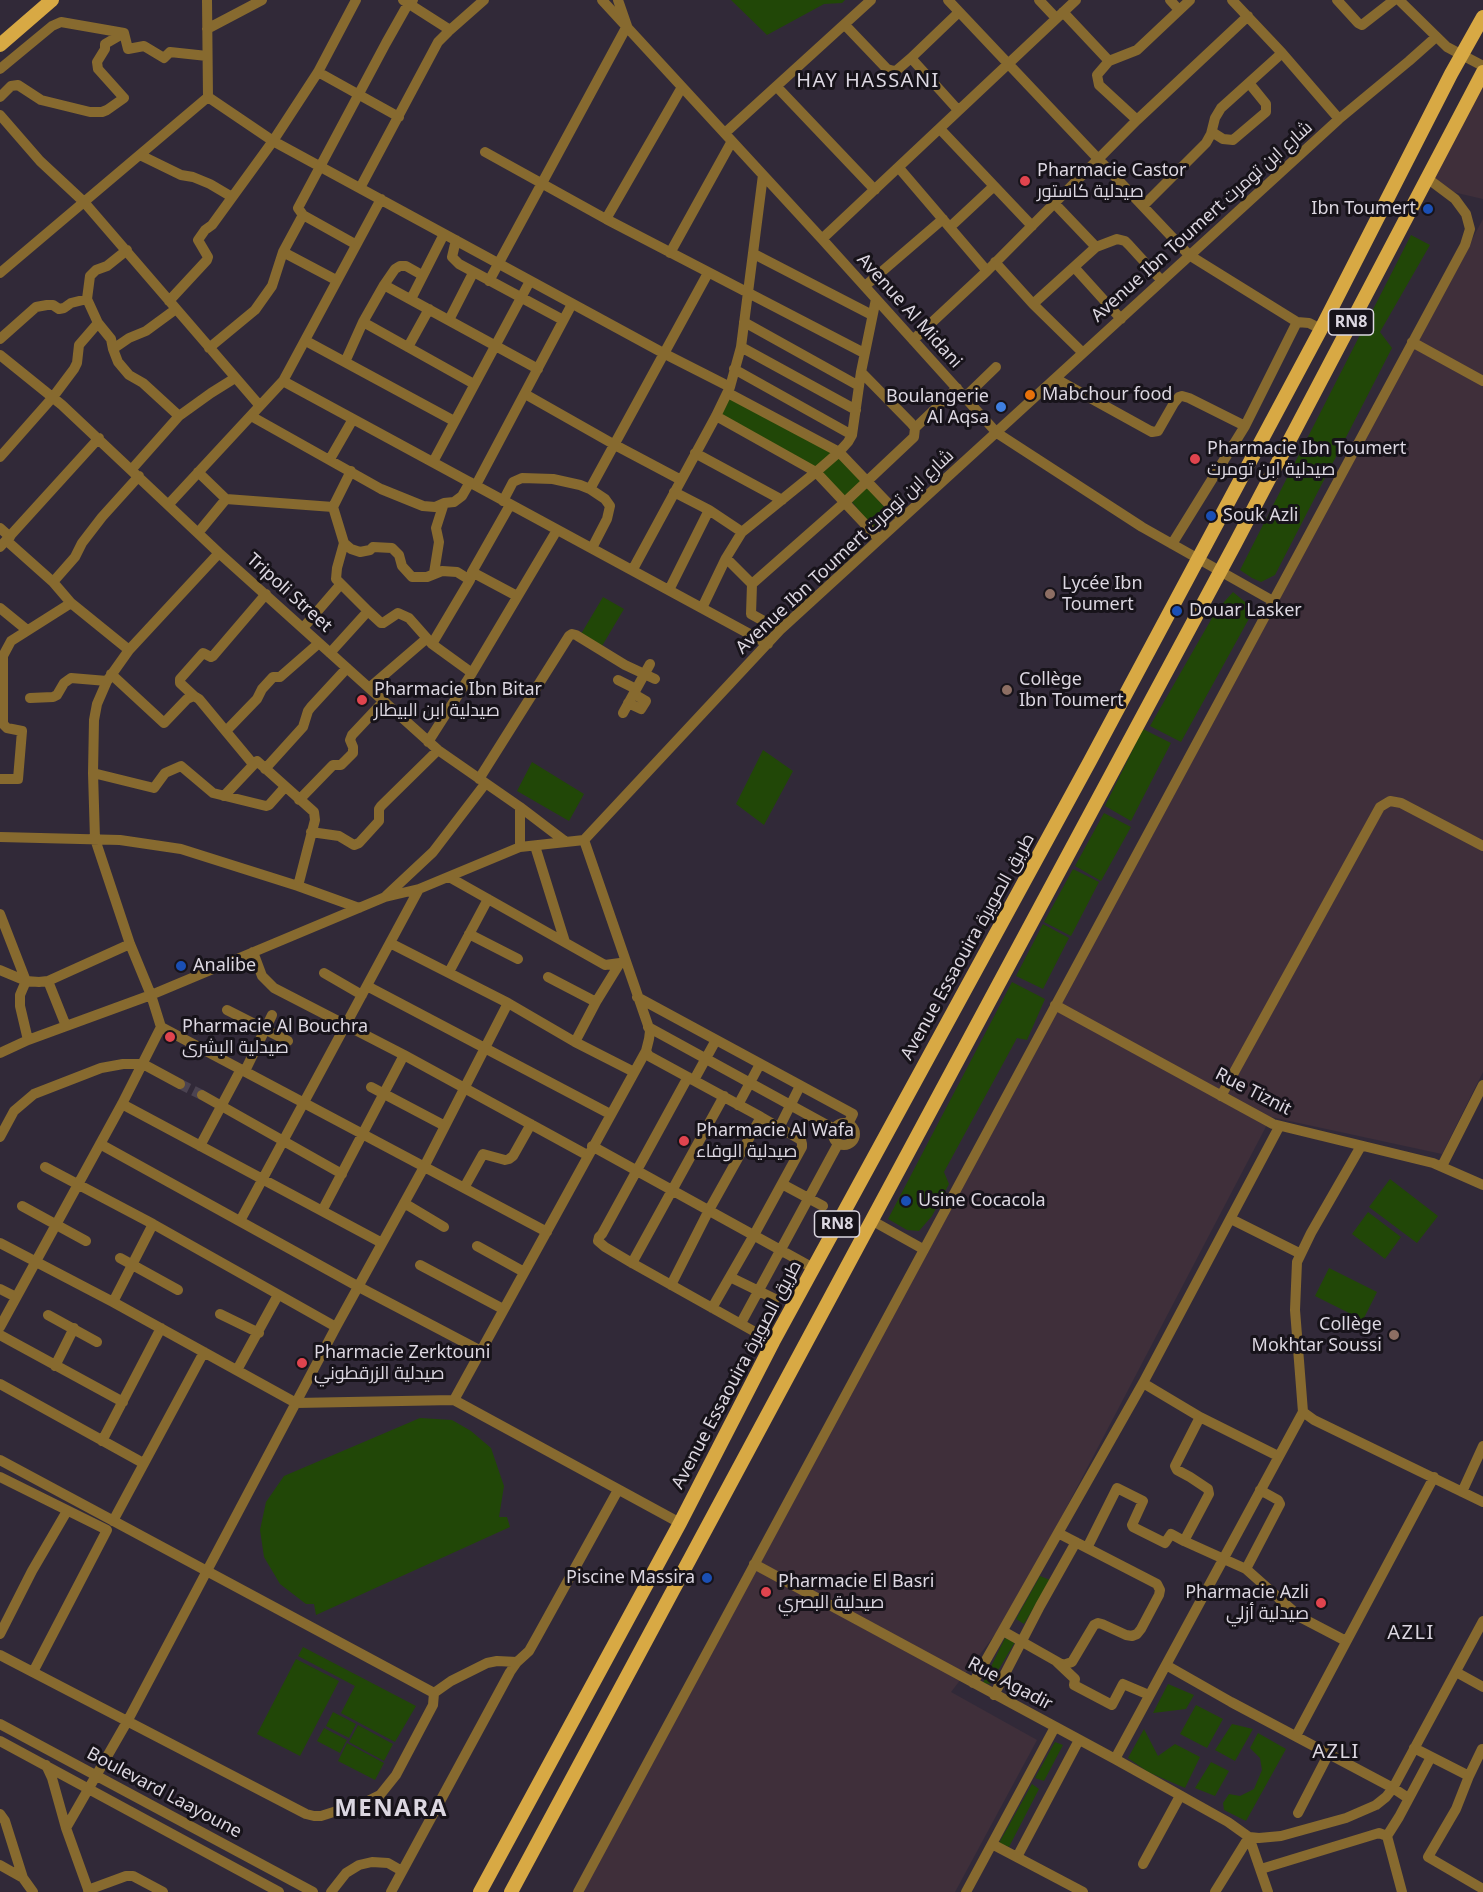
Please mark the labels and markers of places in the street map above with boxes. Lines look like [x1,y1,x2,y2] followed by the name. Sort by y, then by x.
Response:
[1037,160,1187,202] place label: Pharmacie Castor صيدلية كاستور
[1018,174,1032,188] marker: Pharmacie Castor صيدلية كاستور
[1311,198,1416,220] place label: Ibn Toumert
[1421,202,1435,216] marker: Ibn Toumert
[1042,384,1172,406] place label: Mabchour food
[886,386,989,428] place label: Boulangerie Al Aqsa
[1023,388,1037,402] marker: Mabchour food
[994,400,1008,414] marker: Boulangerie Al Aqsa
[1207,438,1406,480] place label: Pharmacie Ibn Toumert صيدلية ابن تومرت
[1188,452,1202,466] marker: Pharmacie Ibn Toumert صيدلية ابن تومرت
[1223,505,1298,527] place label: Souk Azli
[1204,509,1218,523] marker: Souk Azli
[1062,573,1143,616] place label: Lycée Ibn Toumert
[1043,587,1057,601] marker: Lycée Ibn Toumert
[1189,600,1302,622] place label: Douar Lasker
[1170,604,1184,618] marker: Douar Lasker
[1019,669,1124,712] place label: Collège Ibn Toumert
[374,679,542,722] place label: Pharmacie Ibn Bitar صيدلية ابن البيطار
[1000,683,1014,697] marker: Collège Ibn Toumert
[355,693,369,707] marker: Pharmacie Ibn Bitar صيدلية ابن البيطار
[193,955,256,977] place label: Analibe
[174,959,188,973] marker: Analibe
[182,1016,368,1058] place label: Pharmacie Al Bouchra صيدلية البشرى
[163,1030,177,1044] marker: Pharmacie Al Bouchra صيدلية البشرى
[696,1120,854,1162] place label: Pharmacie Al Wafa صيدلية الوفاء
[677,1134,691,1148] marker: Pharmacie Al Wafa صيدلية الوفاء
[918,1190,1046,1212] place label: Usine Cocacola
[899,1194,913,1208] marker: Usine Cocacola
[1252,1314,1382,1356] place label: Collège Mokhtar Soussi
[1387,1328,1401,1342] marker: Collège Mokhtar Soussi
[314,1342,490,1384] place label: Pharmacie Zerktouni صيدلية الزرقطوني
[295,1356,309,1370] marker: Pharmacie Zerktouni صيدلية الزرقطوني
[566,1567,695,1589] place label: Piscine Massira
[700,1571,714,1585] marker: Piscine Massira
[778,1571,934,1614] place label: Pharmacie El Basri صيدلية البصري
[1185,1582,1309,1624] place label: Pharmacie Azli صيدلية أزلي
[759,1585,773,1599] marker: Pharmacie El Basri صيدلية البصري
[1314,1596,1328,1610] marker: Pharmacie Azli صيدلية أزلي

